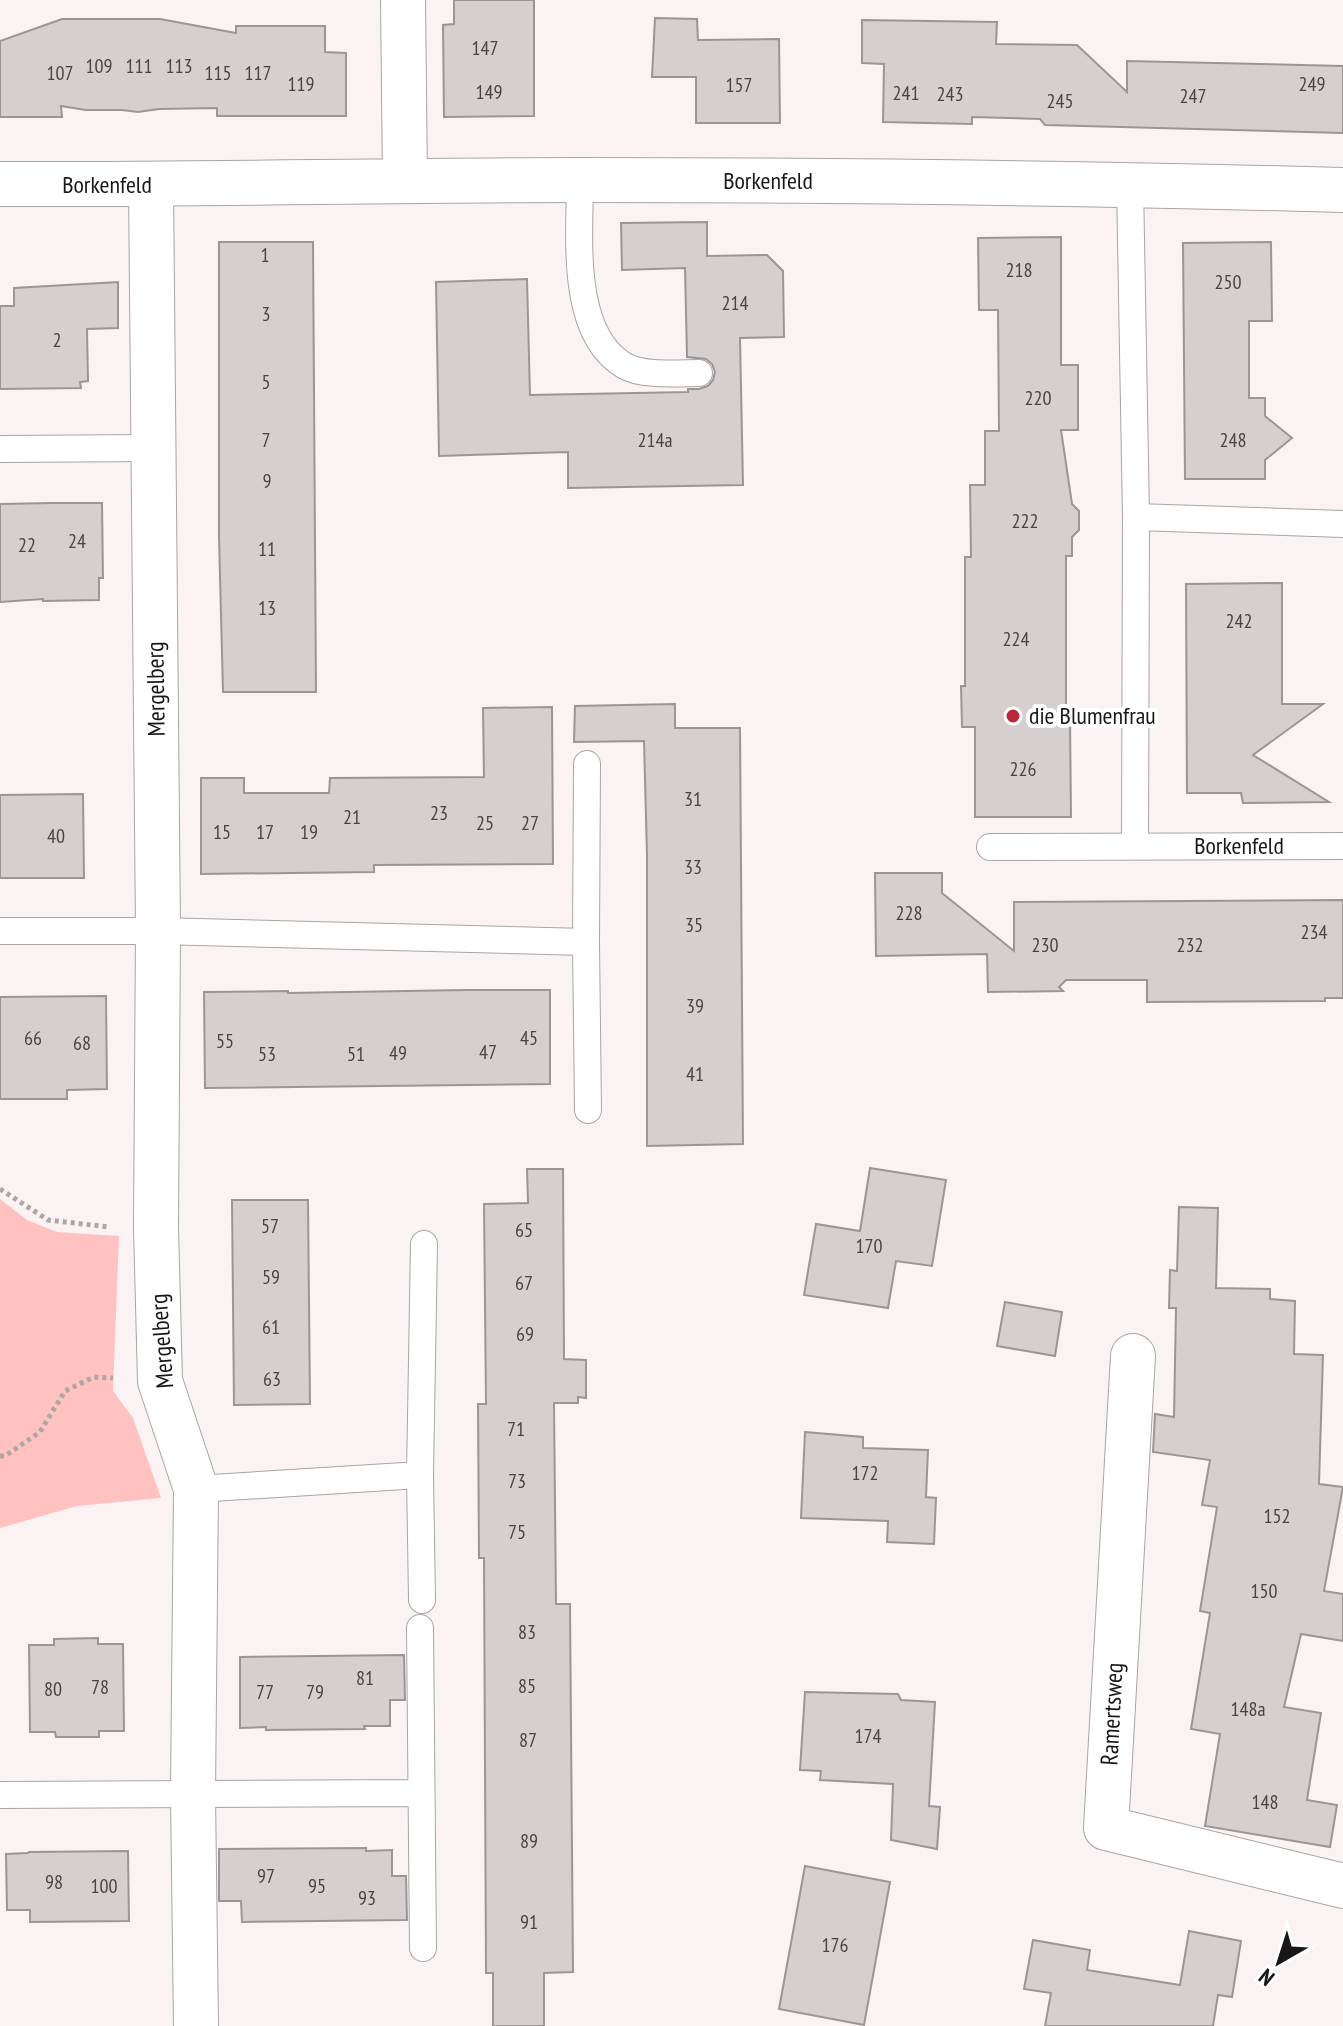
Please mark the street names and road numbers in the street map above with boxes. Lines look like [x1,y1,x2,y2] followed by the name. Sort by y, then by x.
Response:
[723,165,813,196] street label: Borkenfeld
[62,169,152,200] street label: Borkenfeld
[139,641,172,737] street label: Mergelberg
[1194,830,1284,861] street label: Borkenfeld
[143,1293,180,1389] street label: Mergelberg
[1093,1662,1130,1766] street label: Ramertsweg

